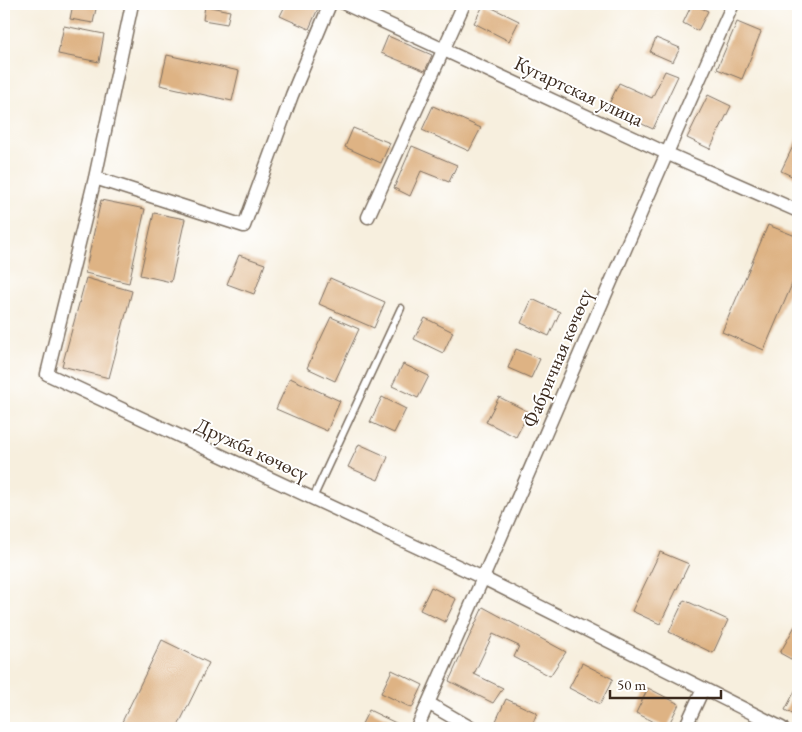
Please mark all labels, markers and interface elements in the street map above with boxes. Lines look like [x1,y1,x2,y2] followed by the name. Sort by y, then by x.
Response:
[510,50,648,132] street label: Кугартская улица
[516,284,598,431] street label: Фабричная көчөсү
[191,411,314,487] street label: Дружба көчөсү
[610,667,721,699] scale bar
[617,675,646,694] text: 50 m

